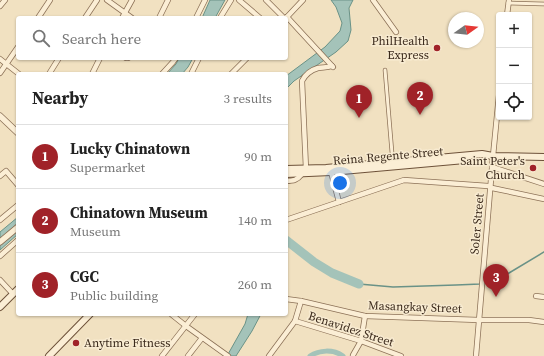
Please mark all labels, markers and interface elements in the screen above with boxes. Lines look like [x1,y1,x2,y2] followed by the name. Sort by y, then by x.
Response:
[448,12,484,48] north arrow
[496,12,532,120] map controls
[496,12,532,48] button: +
[16,16,288,60] search box
[30,27,52,49] icon: search
[62,28,141,49] text: Search here
[372,33,429,63] place label: PhilHealth Express
[432,43,442,53] marker: PhilHealth Express
[496,48,532,84] button: −
[407,82,433,115] pin: 2
[496,84,532,120] button: locate
[346,85,372,118] pin: 1
[32,86,88,110] text: Nearby
[224,90,272,107] text: 3 results
[70,138,190,159] text: Lucky Chinatown
[332,143,444,169] street label: Reina Regente Street
[41,148,49,165] text: 1
[244,148,272,165] text: 90 m
[460,153,525,183] place label: Saint Peter's Church
[70,159,145,176] text: Supermarket
[528,163,538,173] marker: Saint Peter's Church
[330,173,350,193] your location
[466,193,488,255] street label: Soler Street
[70,202,208,223] text: Chinatown Museum
[41,212,49,229] text: 2
[238,212,272,229] text: 140 m
[70,223,121,240] text: Museum
[483,264,509,297] pin: 3
[70,266,99,287] text: CGC
[41,276,49,293] text: 3
[238,276,272,293] text: 260 m
[70,287,158,304] text: Public building
[368,297,462,317] street label: Masangkay Street
[306,308,396,350] street label: Benavidez Street
[84,335,170,351] place label: Anytime Fitness
[71,338,81,348] marker: Anytime Fitness

